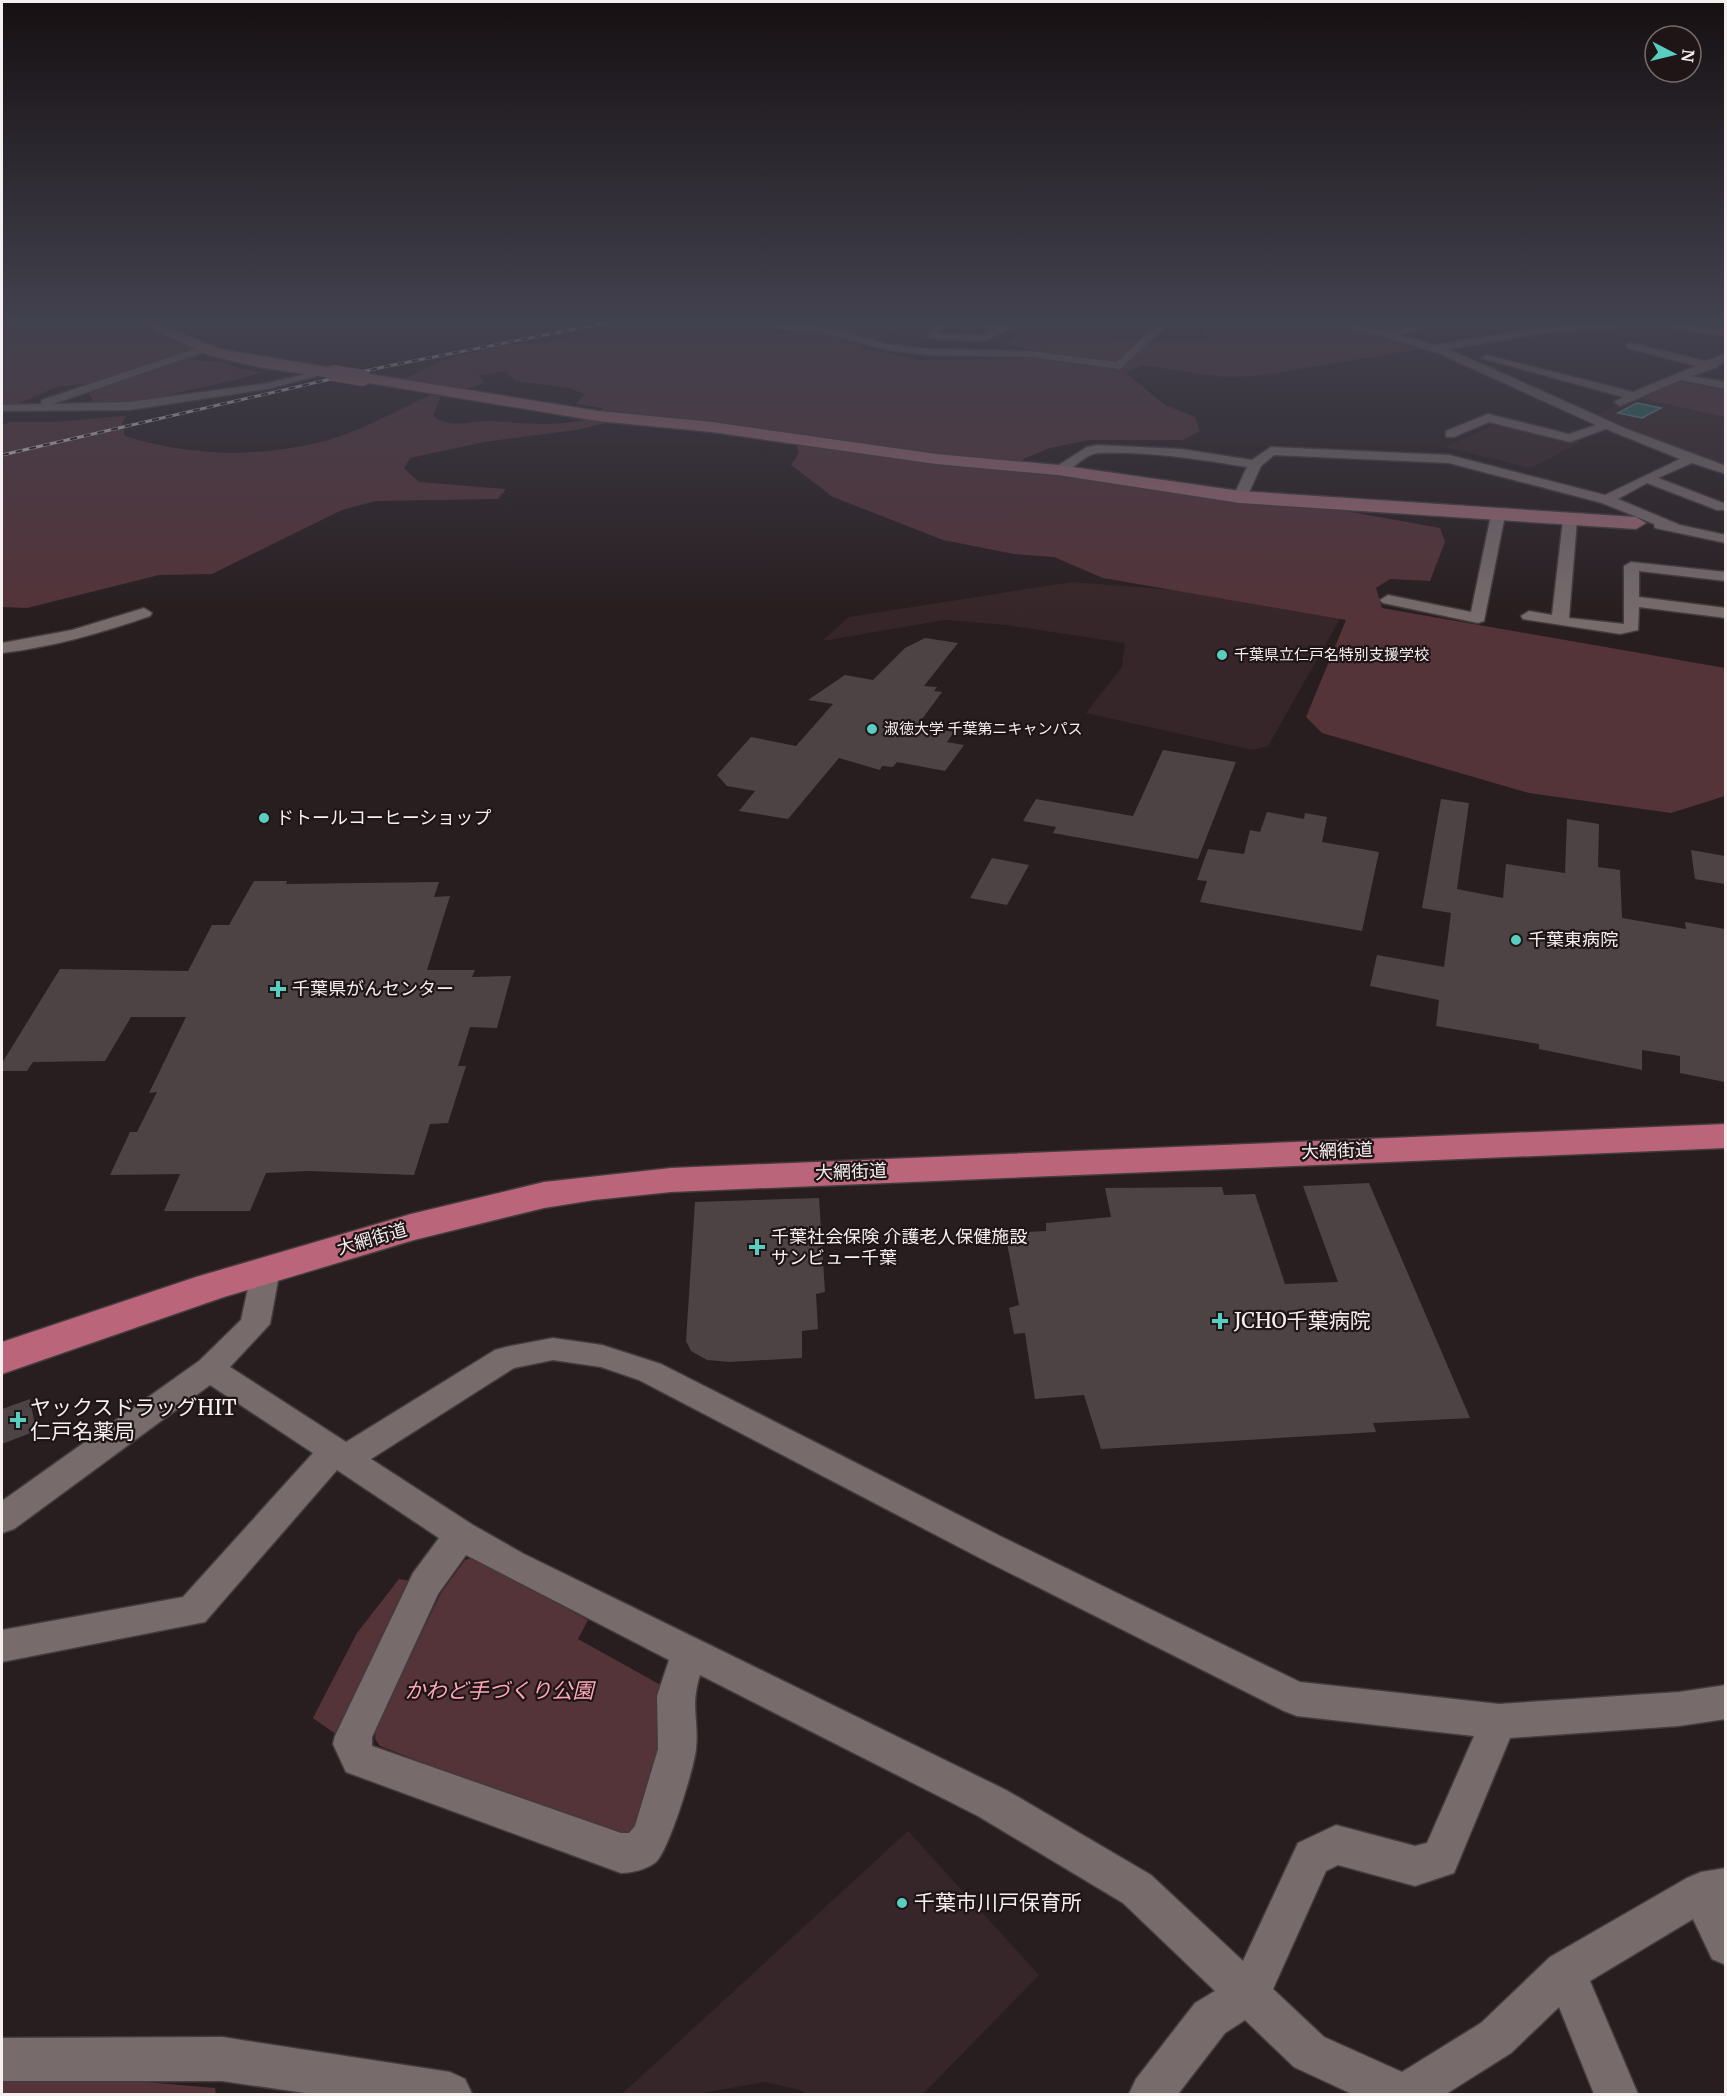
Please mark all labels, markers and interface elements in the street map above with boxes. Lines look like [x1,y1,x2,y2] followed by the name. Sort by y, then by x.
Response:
[1643,24,1703,84] north arrow
[1677,48,1699,64] text: N
[1234,645,1429,664] place label: 千葉県立仁戸名特別支援学校
[1215,648,1229,662] marker: 千葉県立仁戸名特別支援学校
[884,719,1083,738] place label: 淑徳大学 千葉第ニキャンパス
[865,722,879,736] marker: 淑徳大学 千葉第ニキャンパス
[276,806,491,829] place label: ドトールコーヒーショップ
[257,811,271,825] marker: ドトールコーヒーショップ
[1528,928,1618,951] place label: 千葉東病院
[1509,933,1523,947] marker: 千葉東病院
[292,977,454,1000] place label: 千葉県がんセンター
[269,980,287,998] marker: 千葉県がんセンター
[1301,1138,1373,1163] street label: 大網街道
[815,1159,887,1184] street label: 大網街道
[334,1218,410,1259] street label: 大網街道
[771,1225,1027,1269] place label: 千葉社会保険 介護老人保健施設 サンビュー千葉
[748,1238,766,1256] marker: 千葉社会保険 介護老人保健施設 サンビュー千葉
[1233,1307,1371,1334] place label: JCHO千葉病院
[1211,1312,1229,1330] marker: JCHO千葉病院
[30,1394,237,1445] place label: ヤックスドラッグHIT 仁戸名薬局
[11,1413,25,1427] marker: ヤックスドラッグHIT 仁戸名薬局
[405,1677,596,1704] park label: かわど手づくり公園
[914,1889,1082,1916] place label: 千葉市川戸保育所
[895,1896,909,1910] marker: 千葉市川戸保育所

